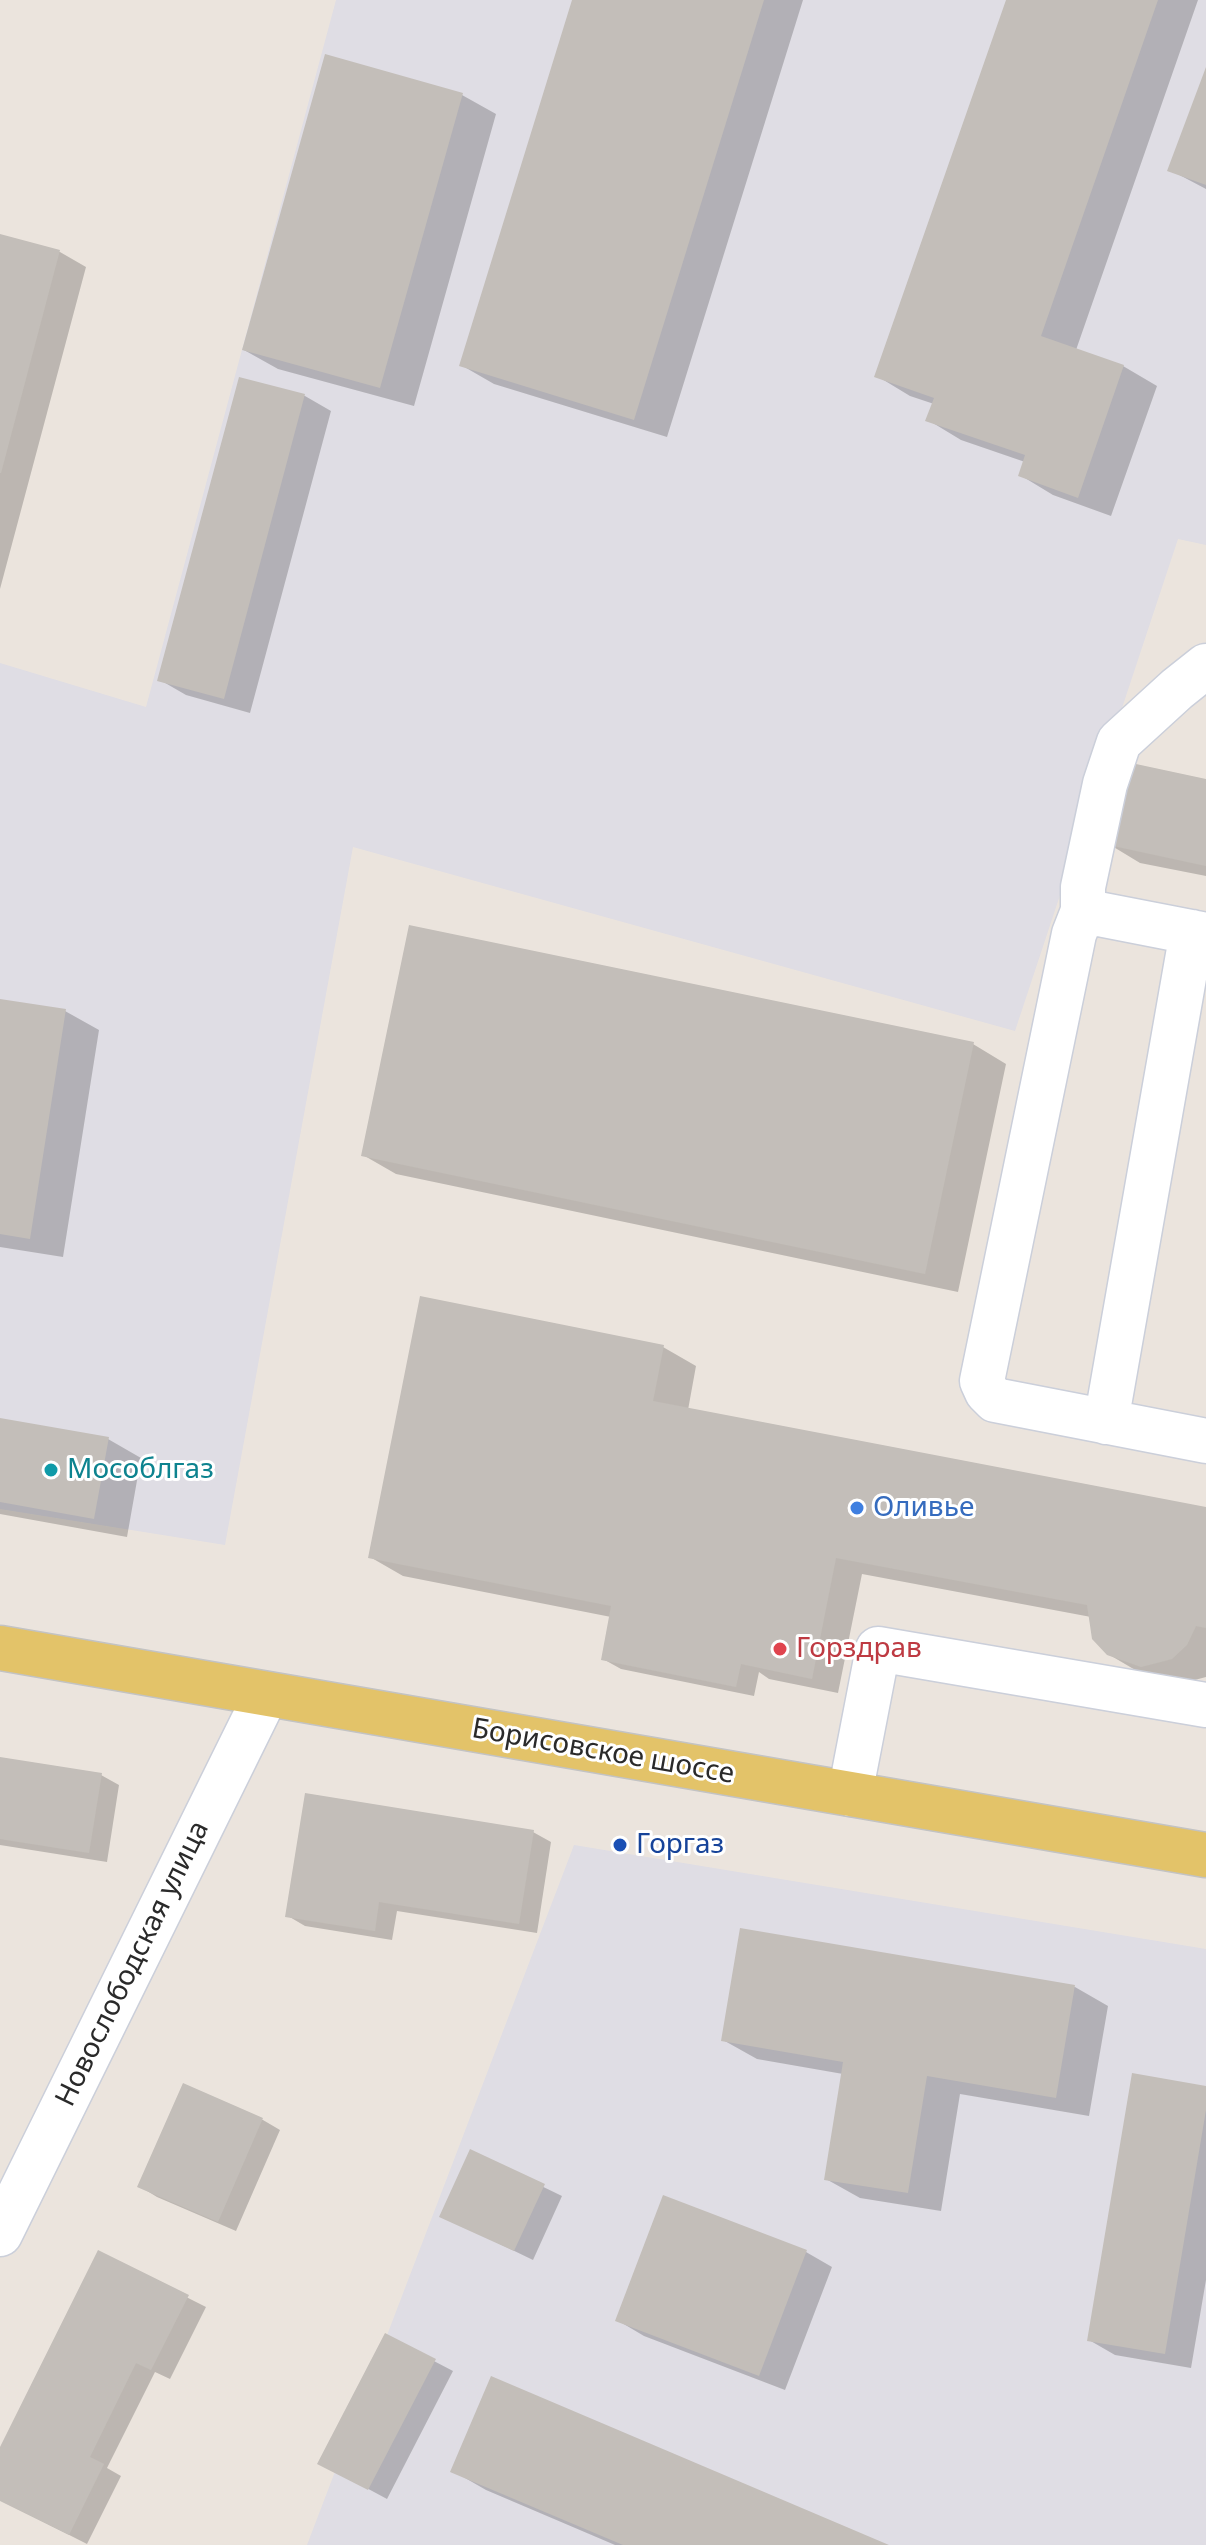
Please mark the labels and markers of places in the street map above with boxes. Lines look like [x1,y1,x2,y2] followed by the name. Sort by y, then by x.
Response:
[67,1453,214,1487] place label: Мособлгаз
[42,1461,60,1479] marker: Мособлгаз
[873,1491,974,1525] place label: Оливье
[848,1499,866,1517] marker: Оливье
[796,1632,922,1666] place label: Горздрав
[771,1640,789,1658] marker: Горздрав
[636,1828,724,1862] place label: Горгаз
[611,1836,629,1854] marker: Горгаз

